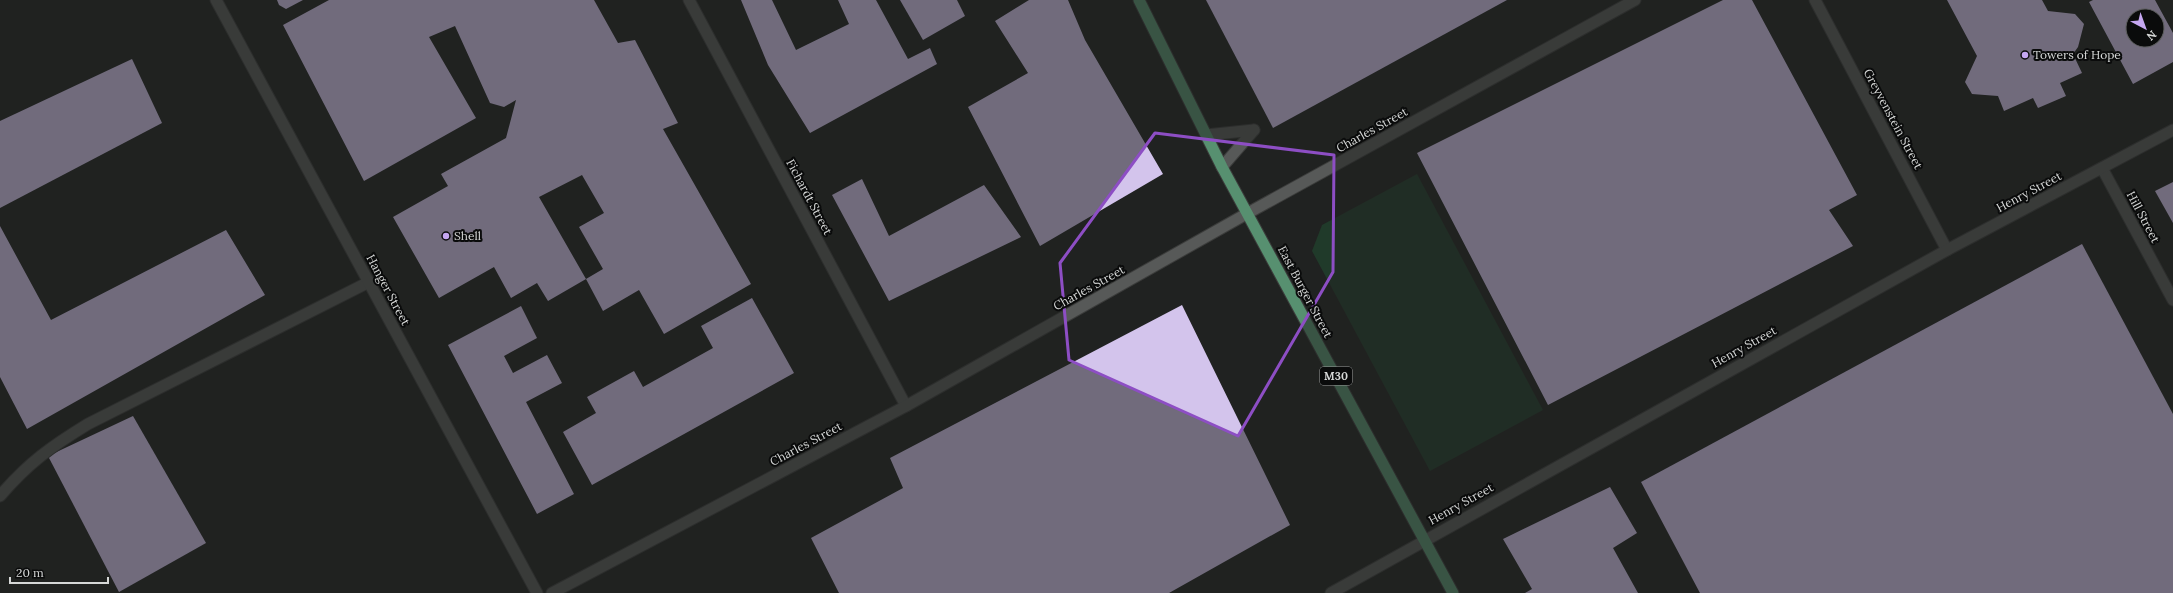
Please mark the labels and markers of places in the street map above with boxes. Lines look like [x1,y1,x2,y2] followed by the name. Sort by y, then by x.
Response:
[2033,47,2121,62] place label: Towers of Hope
[2020,50,2030,60] marker: Towers of Hope
[454,228,481,243] place label: Shell
[441,231,451,241] marker: Shell

